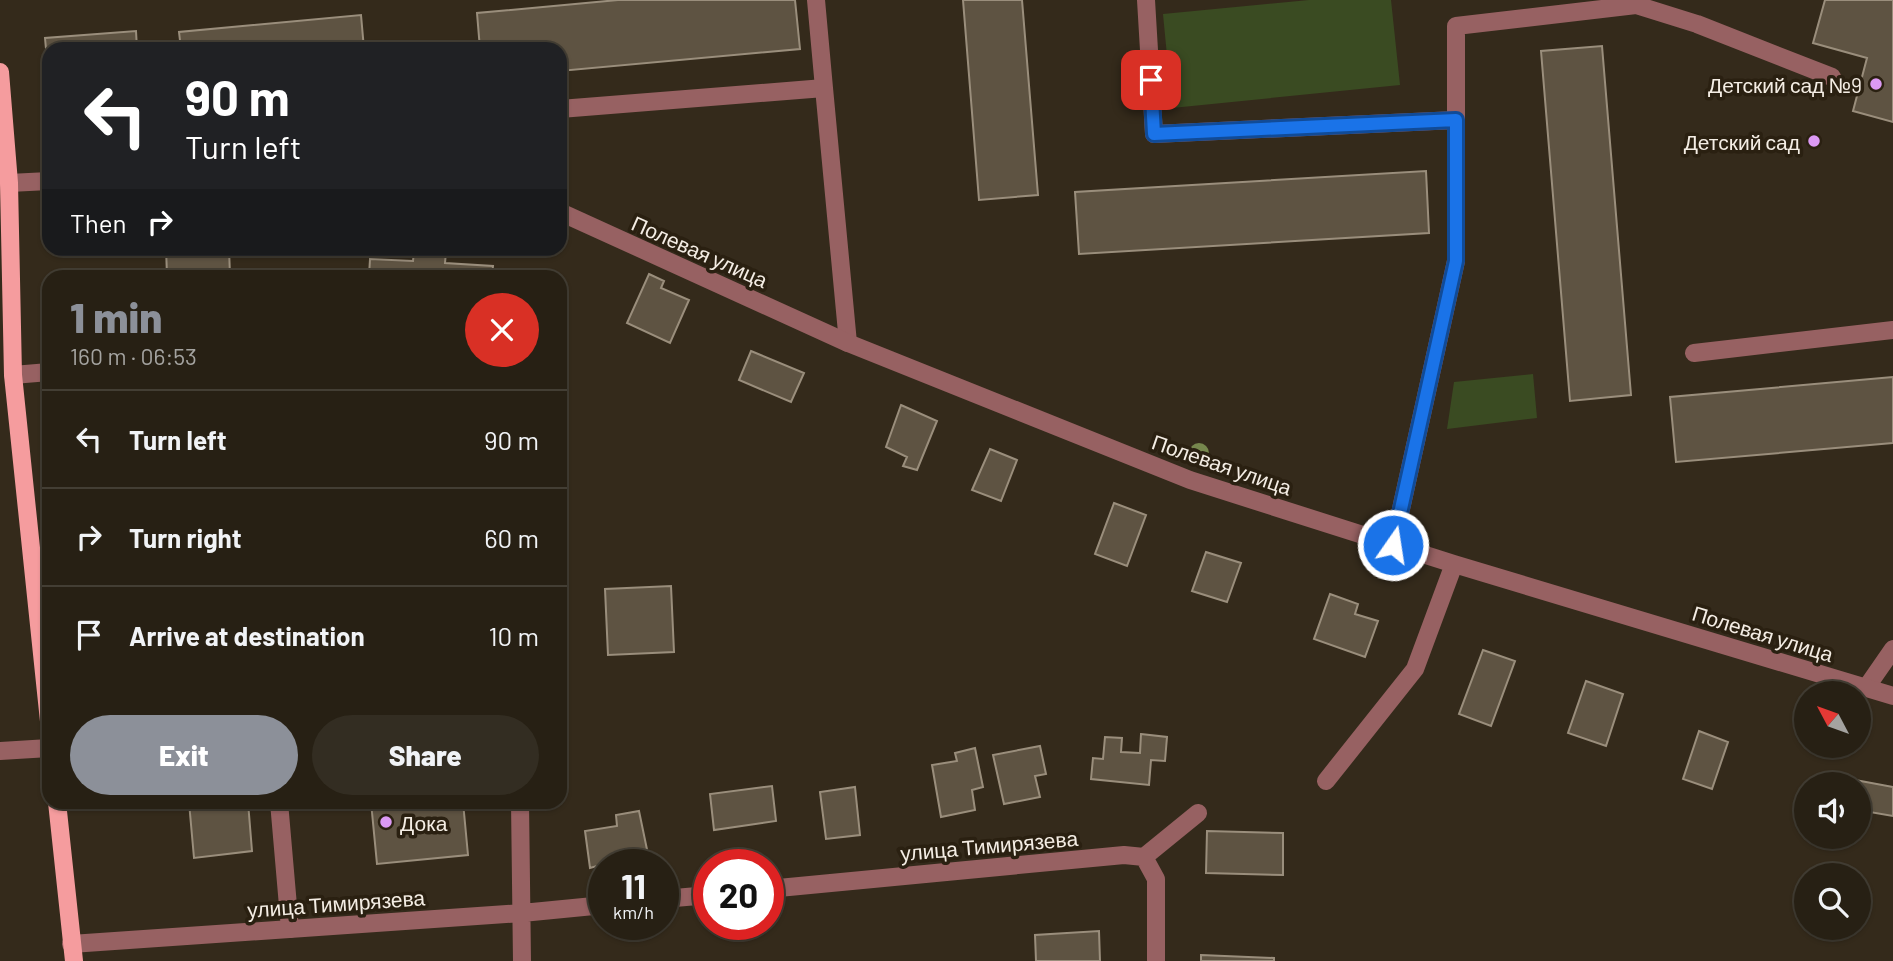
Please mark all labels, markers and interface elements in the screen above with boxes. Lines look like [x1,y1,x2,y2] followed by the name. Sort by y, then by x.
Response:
[1121,50,1181,110] pin
[1132,61,1170,99] icon: arrive
[185,67,290,126] text: 90 m
[70,70,161,161] icon: left
[1708,72,1862,97] place label: Детский сад №9
[1868,76,1884,92] marker: Детский сад №9
[185,127,302,165] text: Turn left
[1684,129,1800,154] place label: Детский сад
[1806,133,1822,149] marker: Детский сад
[141,203,179,241] icon: right
[70,207,127,238] text: Then
[628,210,772,292] street label: Полевая улица
[70,291,162,341] text: 1 min
[465,293,539,367] button: close
[70,342,197,370] text: 160 m · 06:53
[70,420,108,458] icon: left
[129,424,227,455] text: Turn left
[484,424,539,455] text: 90 m
[1149,428,1295,500] street label: Полевая улица
[1356,508,1430,582] position arrow
[70,518,108,556] icon: right
[129,522,242,553] text: Turn right
[484,522,539,553] text: 60 m
[1689,600,1837,666] street label: Полевая улица
[70,616,108,654] icon: arrive
[129,620,365,651] text: Arrive at destination
[489,620,539,651] text: 10 m
[1794,681,1871,758] north arrow
[1794,681,1871,940] map controls
[70,715,298,795] button: Exit
[312,715,539,795] button: Share
[1794,772,1871,849] button: sound
[400,810,448,835] place label: Дока
[378,814,394,830] marker: Дока
[899,825,1079,865] street label: улица Тимирязева
[693,849,784,940] speed limit sign: 20
[1794,863,1871,940] button: search
[621,864,646,906] text: 11
[246,884,426,922] street label: улица Тимирязева
[613,901,654,923] text: km/h

